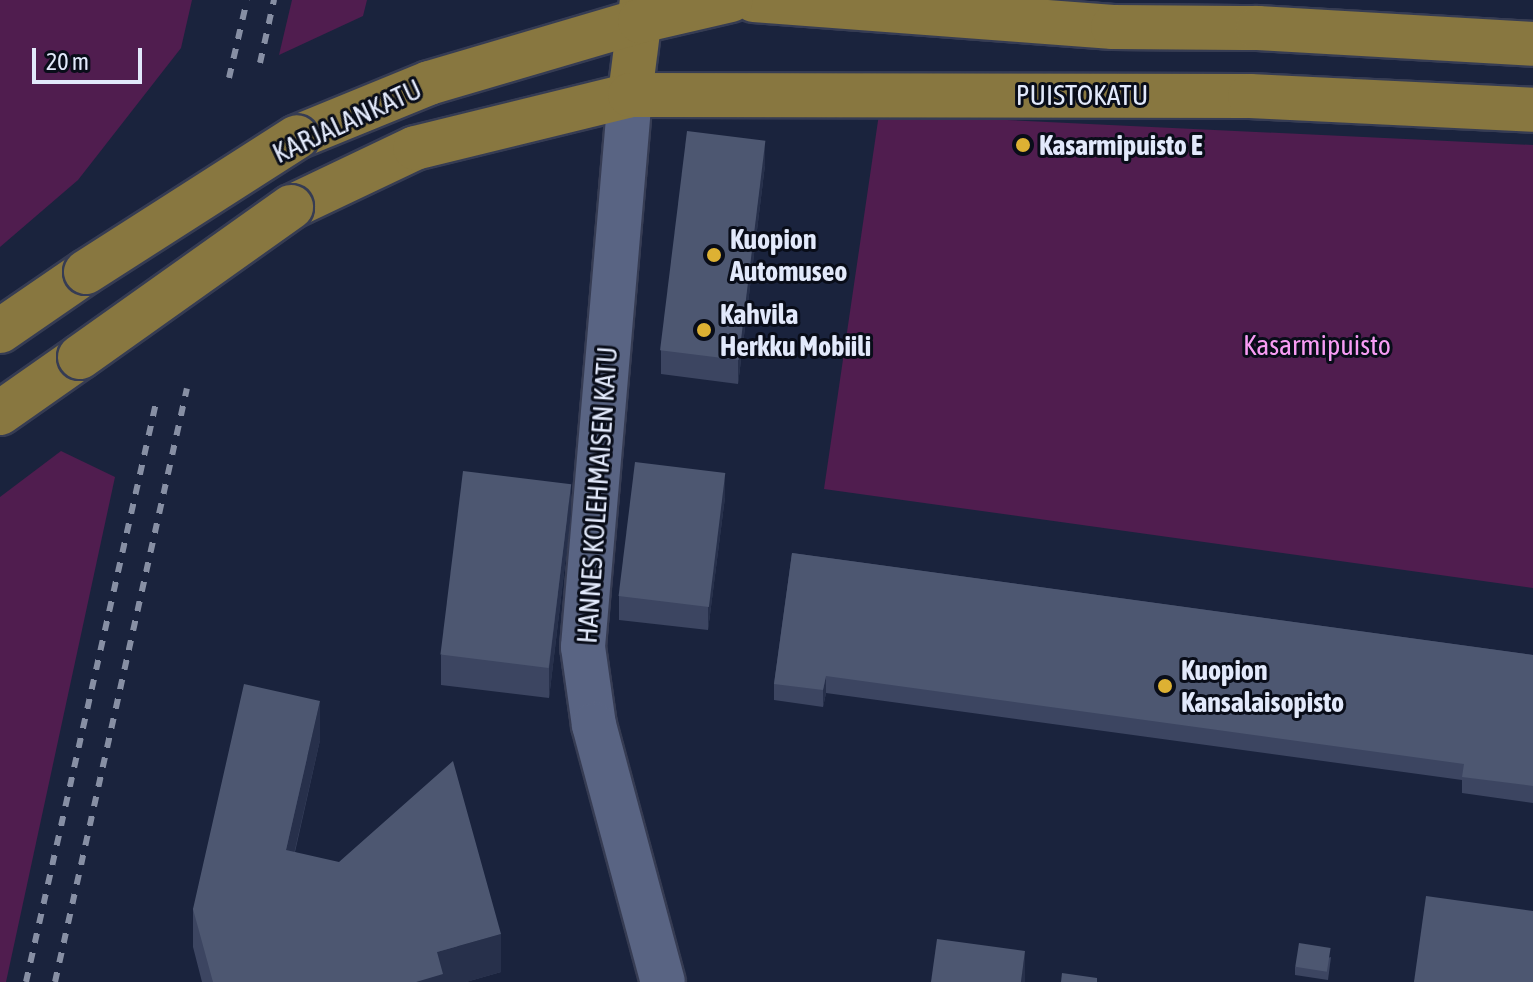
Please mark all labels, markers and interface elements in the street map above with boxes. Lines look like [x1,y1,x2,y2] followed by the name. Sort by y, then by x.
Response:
[36,32,146,82] scale bar
[46,48,89,75] text: 20 m
[267,72,427,170] street label: KARJALANKATU
[1016,78,1148,112] street label: PUISTOKATU
[1039,128,1203,162] place label: Kasarmipuisto E
[1014,136,1032,154] marker: Kasarmipuisto E
[730,222,847,288] place label: Kuopion Automuseo
[705,246,723,264] marker: Kuopion Automuseo
[720,297,871,363] place label: Kahvila Herkku Mobiili
[695,321,713,339] marker: Kahvila Herkku Mobiili
[1243,328,1391,362] park label: Kasarmipuisto
[570,345,624,645] street label: HANNES KOLEHMAISEN KATU
[1181,653,1344,719] place label: Kuopion Kansalaisopisto
[1156,677,1174,695] marker: Kuopion Kansalaisopisto

